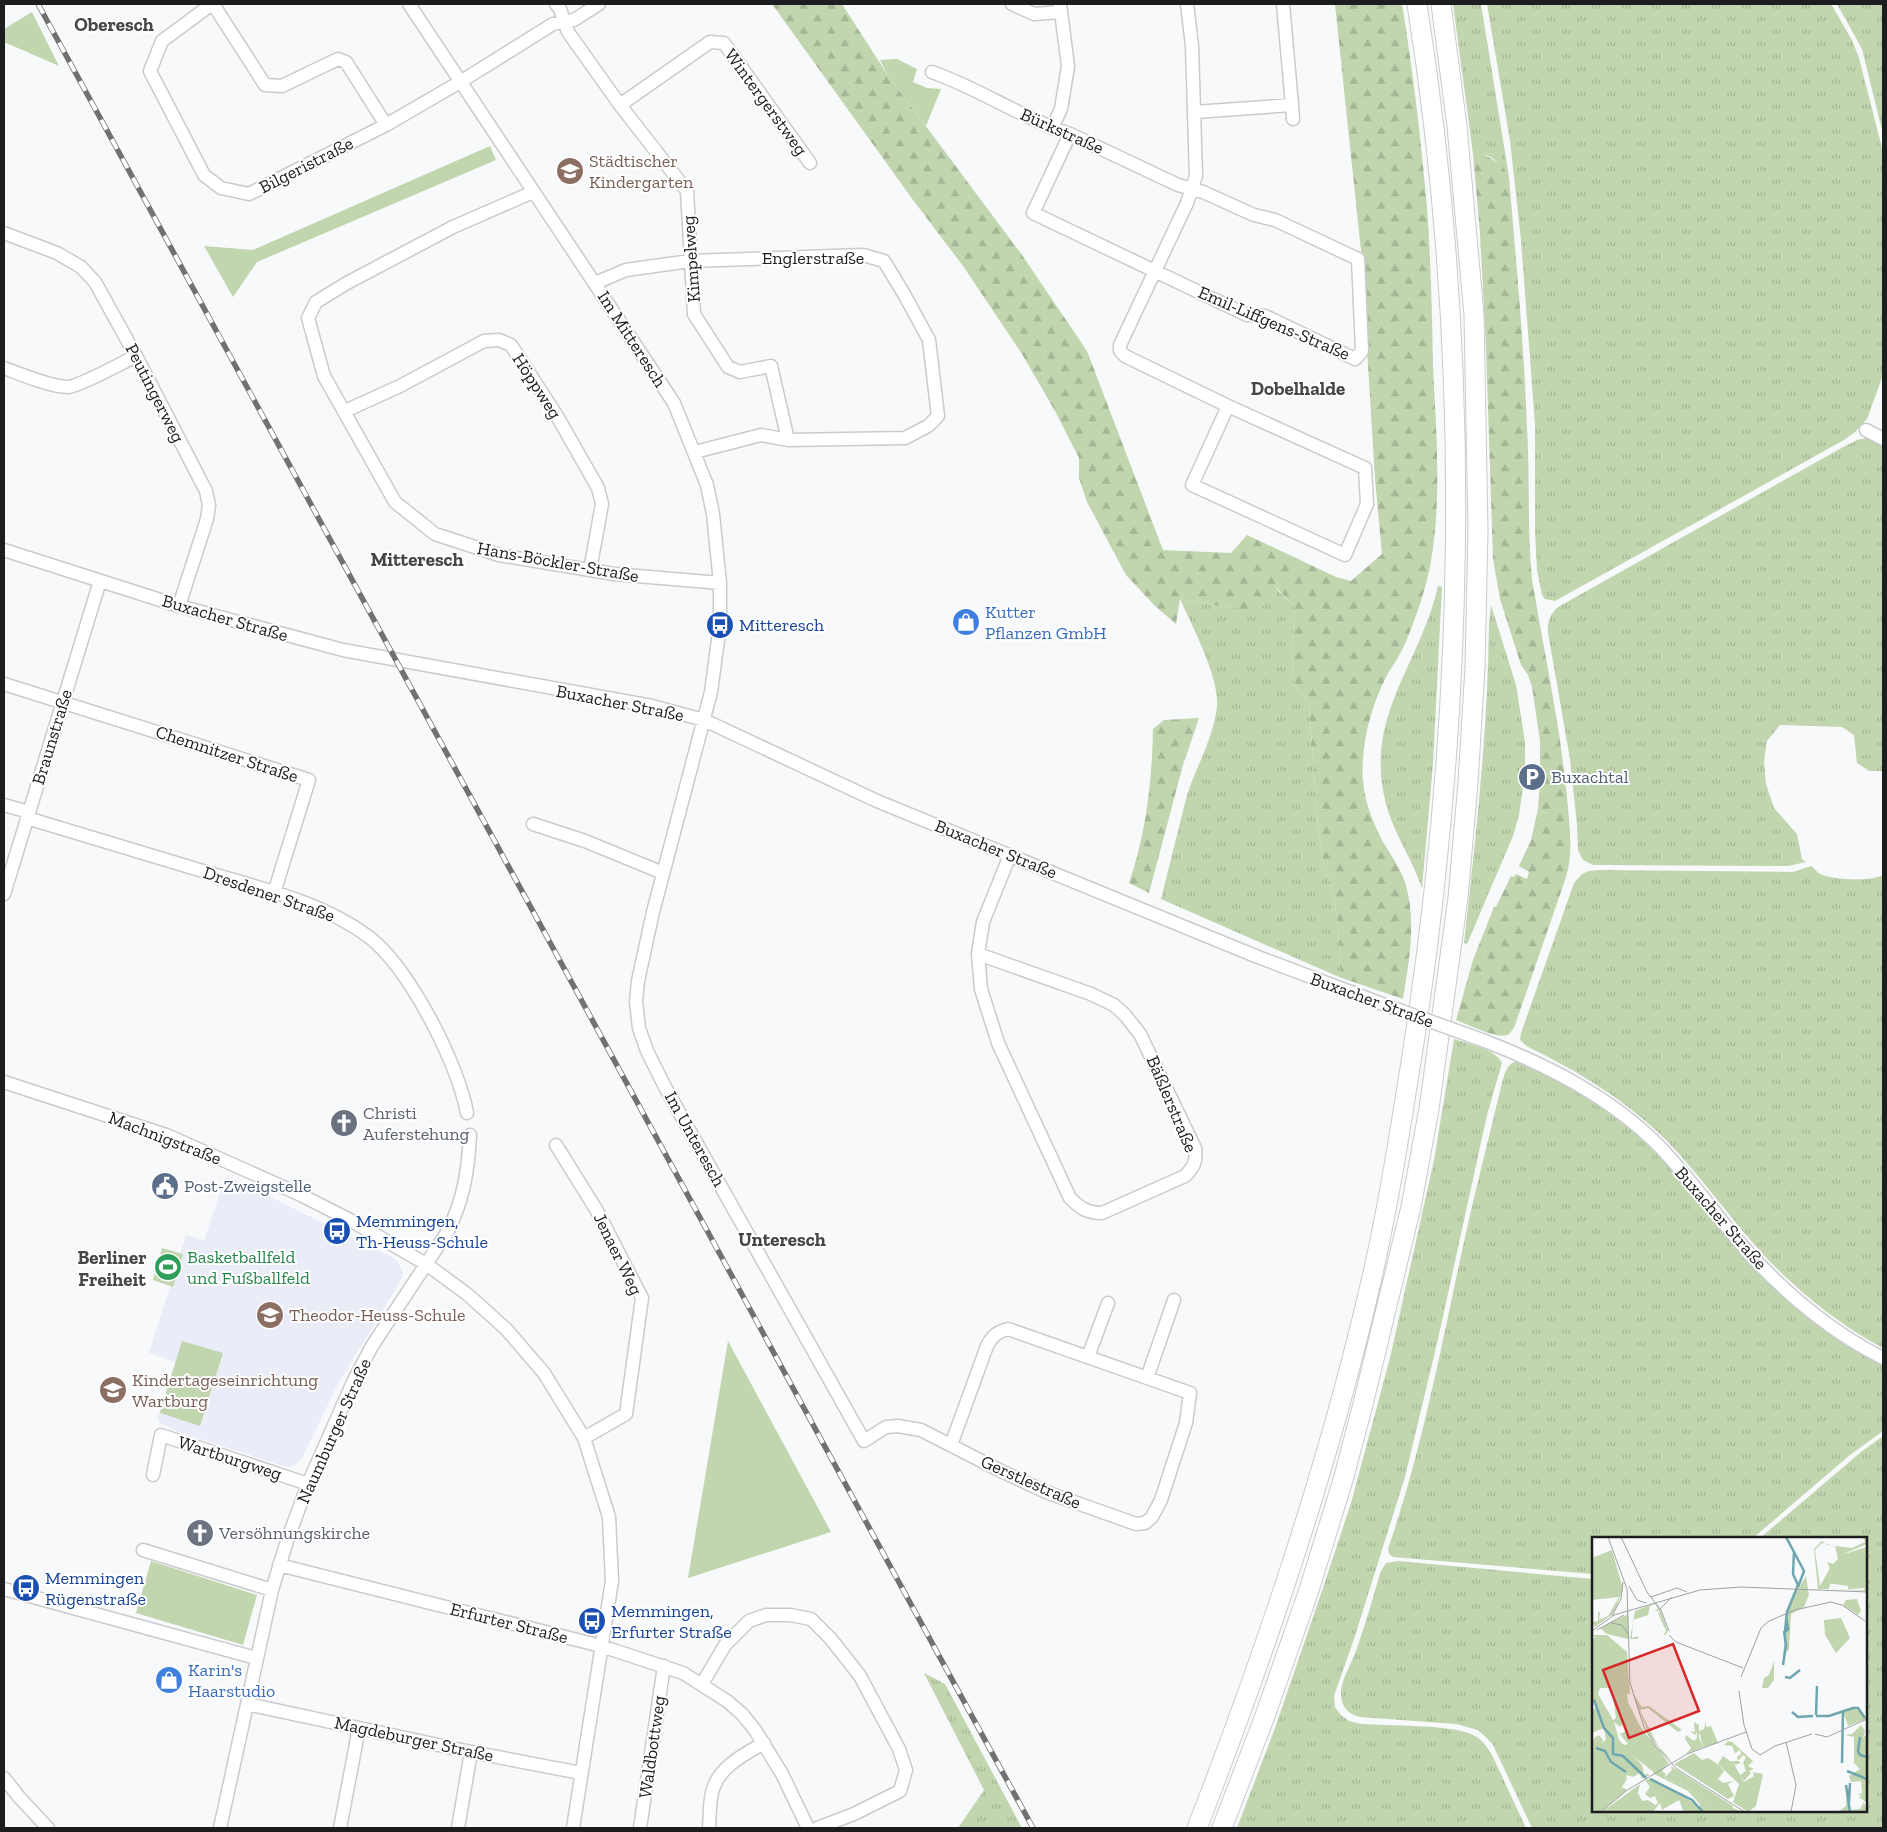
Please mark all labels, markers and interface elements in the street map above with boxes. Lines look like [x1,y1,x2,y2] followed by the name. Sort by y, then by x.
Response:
[74,13,154,36] district label: Oberesch
[720,44,812,160] street label: Wintergerstweg
[1017,103,1107,159] street label: Bürkstraße
[255,132,357,198] street label: Bilgeristraße
[589,150,694,193] place label: Städtischer Kindergarten
[555,156,585,186] school or university icon: Städtischer Kindergarten
[677,215,705,303] street label: Kimpelweg
[762,247,864,269] street label: Englerstraße
[1195,281,1353,365] street label: Emil-Liffgens-Straße
[593,287,671,391] street label: Im Mitteresch
[121,340,189,446] street label: Peutingerweg
[508,349,566,423] street label: Höppweg
[1251,377,1345,400] district label: Dobelhalde
[475,537,641,587] street label: Hans-Böckler-Straße
[370,548,464,571] district label: Mitteresch
[160,590,290,646] street label: Buxacher Straße
[985,601,1107,644] place label: Kutter Pflanzen GmbH
[951,607,981,637] shop icon: Kutter Pflanzen GmbH
[705,610,735,640] bus stop icon: Mitteresch
[739,614,824,636] place label: Mitteresch
[554,680,686,726] street label: Buxacher Straße
[27,687,77,787] street label: Braunstraße
[153,721,301,787] street label: Chemnitzer Straße
[1517,762,1547,792] parking icon: Buxachtal
[1551,766,1629,788] place label: Buxachtal
[932,814,1060,884] street label: Buxacher Straße
[200,861,338,927] street label: Dresdener Straße
[1307,967,1437,1033] street label: Buxacher Straße
[1142,1052,1202,1156] street label: Bäßlerstraße
[660,1087,730,1191] street label: Im Unteresch
[363,1102,470,1145] place label: Christi Auferstehung
[106,1106,224,1170] street label: Machnigstraße
[329,1108,359,1138] church icon: Christi Auferstehung
[1670,1162,1772,1274] street label: Buxacher Straße
[150,1171,180,1201] public building icon: Post-Zweigstelle
[184,1175,312,1197] place label: Post-Zweigstelle
[589,1209,647,1299] street label: Jenaer Weg
[356,1210,488,1253] place label: Memmingen, Th-Heuss-Schule
[322,1216,352,1246] bus stop icon: Memmingen, Th-Heuss-Schule
[738,1228,826,1251] district label: Unteresch
[77,1246,147,1291] district label: Berliner Freiheit
[187,1246,310,1289] place label: Basketballfeld und Fußballfeld
[153,1252,183,1282] sports icon: Basketballfeld und Fußballfeld
[255,1300,285,1330] school or university icon: Theodor-Heuss-Schule
[289,1304,466,1326] place label: Theodor-Heuss-Schule
[292,1355,376,1507] street label: Naumburger Straße
[132,1369,318,1412] place label: Kindertageseinrichtung Wartburg
[98,1375,128,1405] school or university icon: Kindertageseinrichtung Wartburg
[175,1431,285,1485] street label: Wartburgweg
[978,1450,1084,1514] street label: Gerstlestraße
[185,1518,215,1548] church icon: Versöhnungskirche
[218,1522,370,1544] place label: Versöhnungskirche
[1592,1537,1867,1812] inset map
[45,1567,146,1610] place label: Memmingen Rügenstraße
[11,1573,41,1603] bus stop icon: Memmingen Rügenstraße
[448,1598,570,1648] street label: Erfurter Straße
[611,1600,732,1643] place label: Memmingen, Erfurter Straße
[577,1606,607,1636] bus stop icon: Memmingen, Erfurter Straße
[188,1659,275,1702] place label: Karin's Haarstudio
[154,1665,184,1695] shop icon: Karin's Haarstudio
[634,1694,670,1800] street label: Waldbottweg
[332,1711,496,1767] street label: Magdeburger Straße

